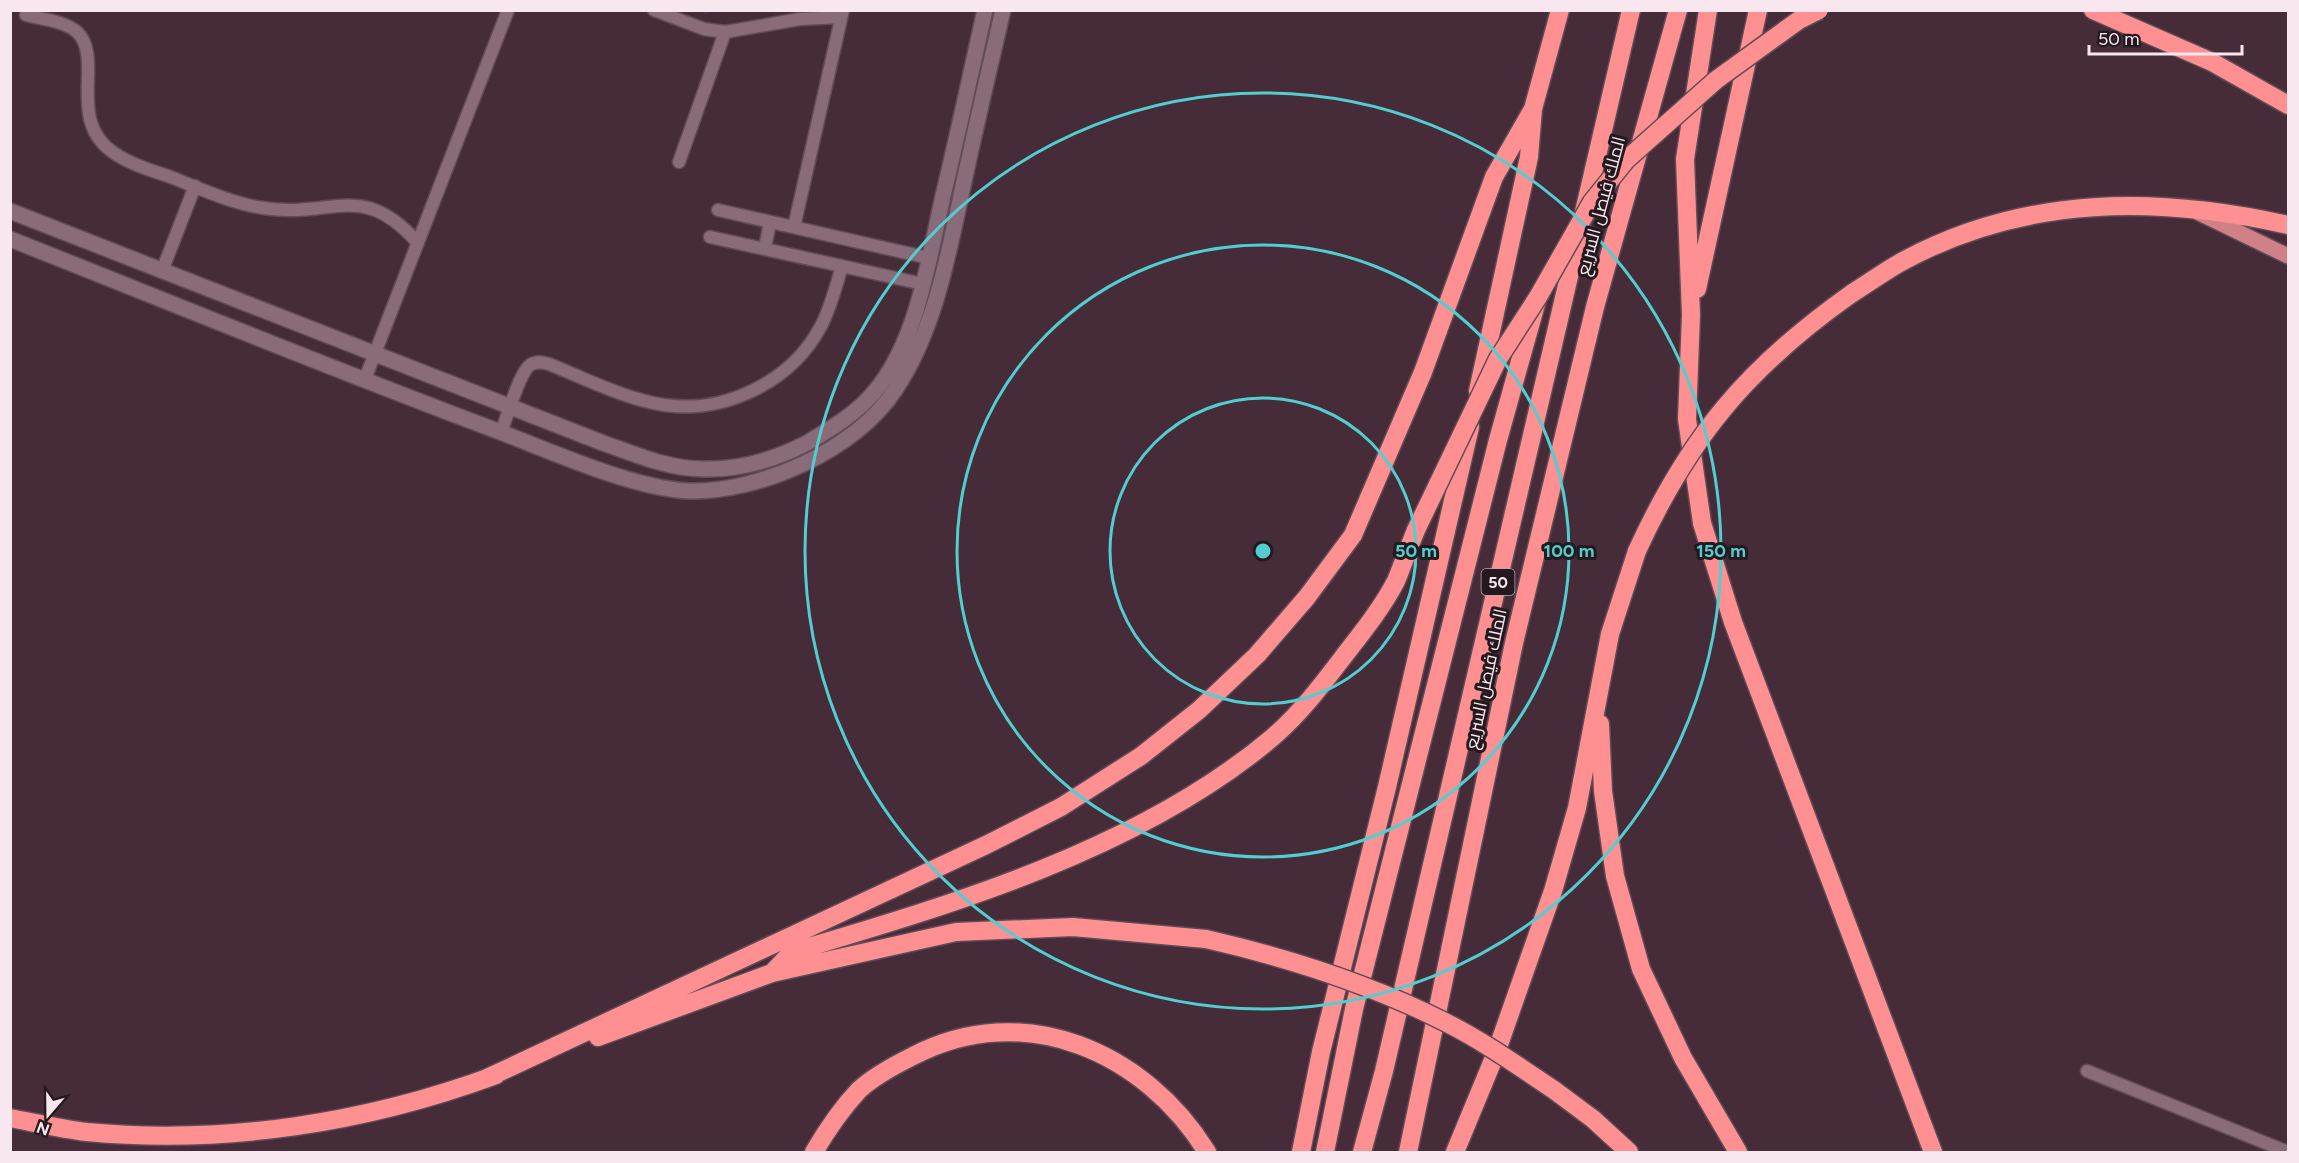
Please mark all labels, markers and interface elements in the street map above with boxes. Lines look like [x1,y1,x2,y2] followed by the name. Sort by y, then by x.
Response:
[2089,18,2242,56] scale bar
[2098,28,2140,50] text: 50 m
[1572,134,1631,278] street label: الملك فيصل السريع
[1395,540,1437,562] text: 50 m
[1544,540,1594,562] text: 100 m
[1696,540,1746,562] text: 150 m
[1253,541,1273,561] centre of rings
[1482,569,1514,595] road number: 50
[1460,607,1513,752] street label: الملك فيصل السريع
[18,1085,78,1145] north arrow
[34,1118,52,1140] text: N

